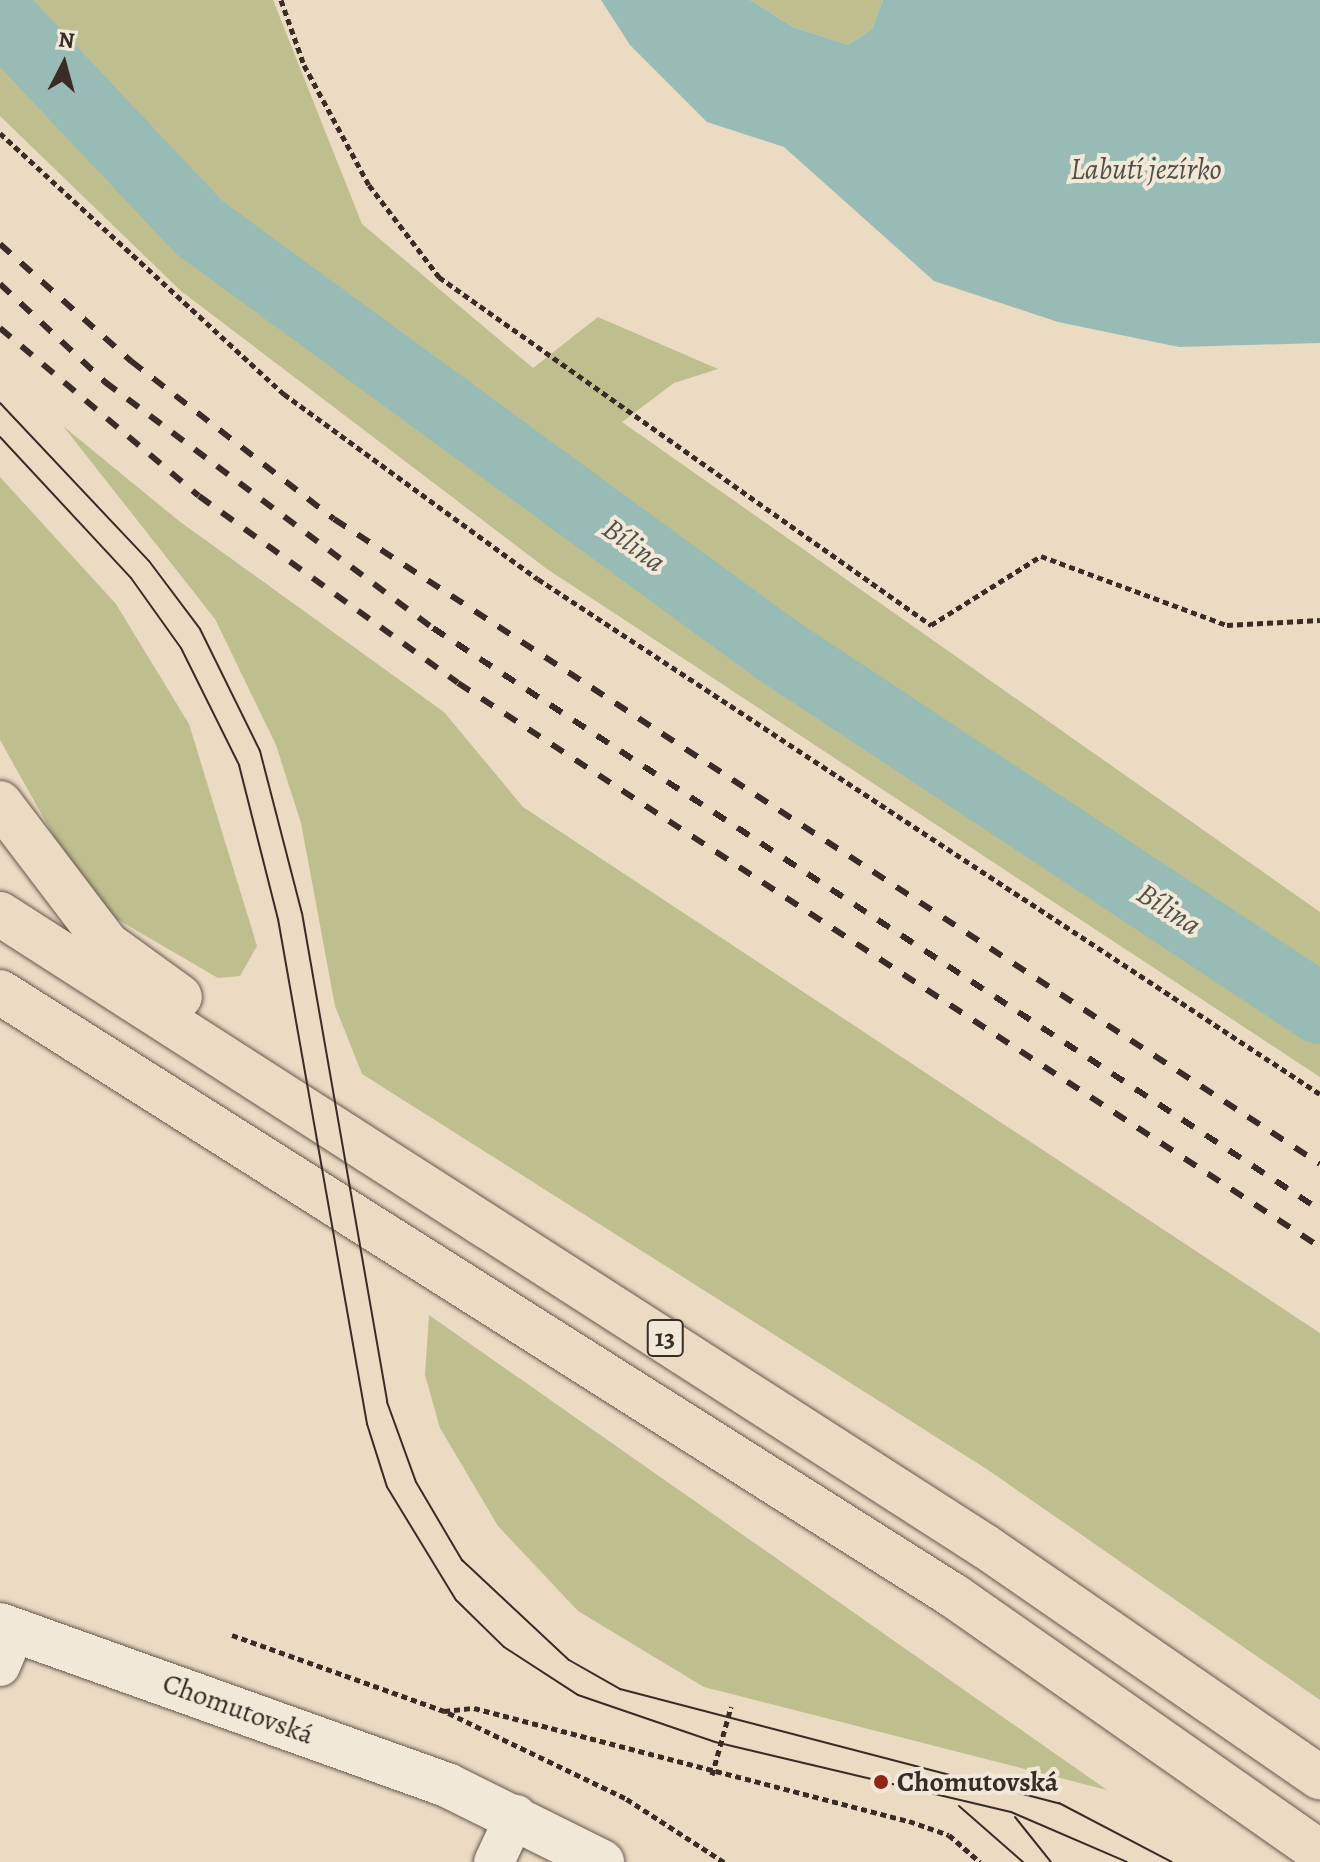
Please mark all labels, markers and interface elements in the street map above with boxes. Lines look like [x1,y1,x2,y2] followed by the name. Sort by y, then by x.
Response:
[24,24,104,104] north arrow
[57,24,76,56] text: N
[1070,151,1222,187] water label: Labutí jezírko
[596,510,672,580] water label: Bílina
[1130,875,1208,943] water label: Bílina
[645,1316,685,1360] road number: 13
[158,1666,318,1752] street label: Chomutovská
[897,1765,1058,1799] place label: Chomutovská
[872,1773,890,1791] marker: Chomutovská

